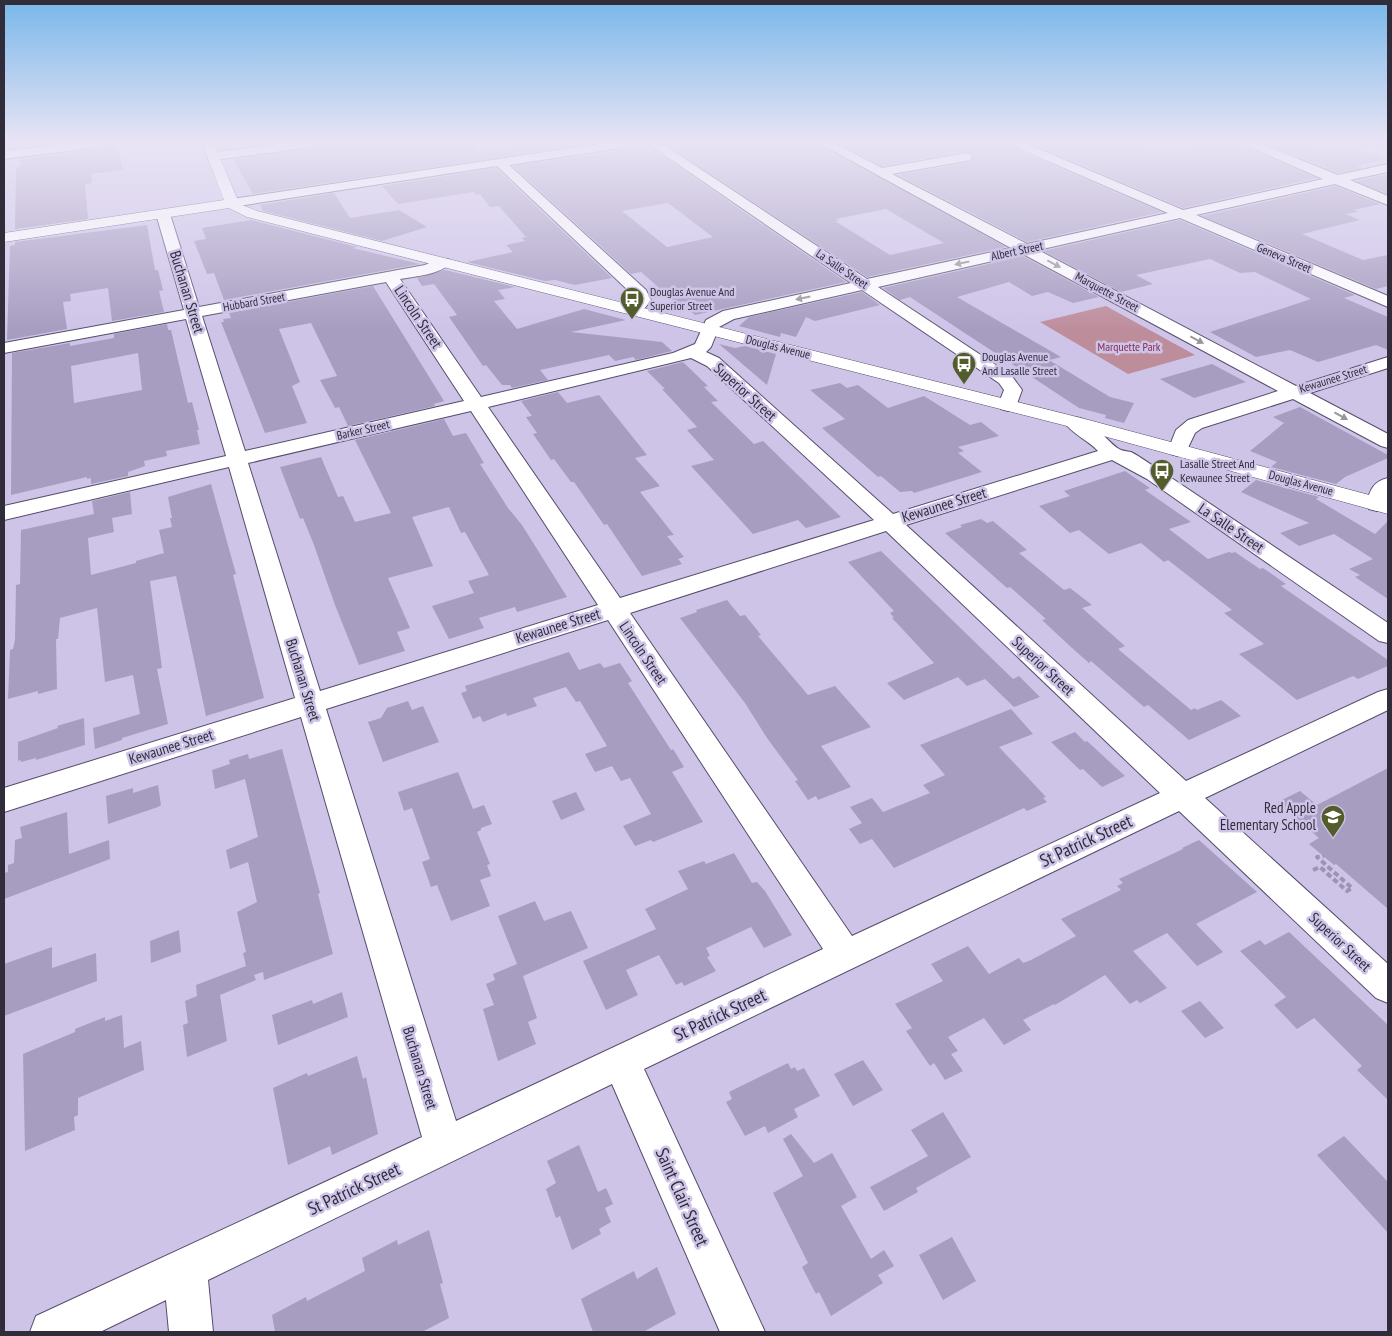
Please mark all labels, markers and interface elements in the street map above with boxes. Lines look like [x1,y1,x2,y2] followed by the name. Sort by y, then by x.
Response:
[989,238,1045,263] street label: Albert Street
[1255,239,1314,276] street label: Geneva Street
[813,246,872,292] street label: La Salle Street
[166,248,209,335] street label: Buchanan Street
[953,260,969,268] one-way arrow
[1046,260,1061,268] one-way arrow
[1073,269,1142,315] street label: Marquette Street
[390,282,446,352] street label: Lincoln Street
[650,284,734,313] place label: Douglas Avenue And Superior Street
[619,286,645,320] bus stop icon: Douglas Avenue And Superior Street
[222,289,287,314] street label: Hubbard Street
[795,294,811,302] one-way arrow
[744,331,812,362] street label: Douglas Avenue
[1191,335,1204,344] one-way arrow
[1098,339,1161,354] park label: Marquette Park
[982,349,1058,378] place label: Douglas Avenue And Lasalle Street
[951,351,977,385] bus stop icon: Douglas Avenue And Lasalle Street
[710,359,781,425] street label: Superior Street
[1297,361,1369,396] street label: Kewaunee Street
[1334,412,1348,420] one-way arrow
[335,416,392,443] street label: Barker Street
[1180,456,1255,485] place label: Lasalle Street And Kewaunee Street
[1149,458,1175,492] bus stop icon: Lasalle Street And Kewaunee Street
[1267,467,1335,498] street label: Douglas Avenue
[899,483,988,526] street label: Kewaunee Street
[1195,499,1268,556] street label: La Salle Street
[513,604,602,647] street label: Kewaunee Street
[615,618,671,688] street label: Lincoln Street
[1008,632,1078,699] street label: Superior Street
[282,636,325,723] street label: Buchanan Street
[126,725,215,768] street label: Kewaunee Street
[1220,798,1317,834] place label: Red Apple Elementary School
[1320,804,1346,838] school or university icon: Red Apple Elementary School
[1036,809,1136,872] street label: St Patrick Street
[1305,908,1375,975] street label: Superior Street
[670,983,770,1046] street label: St Patrick Street
[399,1024,442,1111] street label: Buchanan Street
[651,1144,714,1249] street label: Saint Clair Street
[304,1157,404,1220] street label: St Patrick Street

